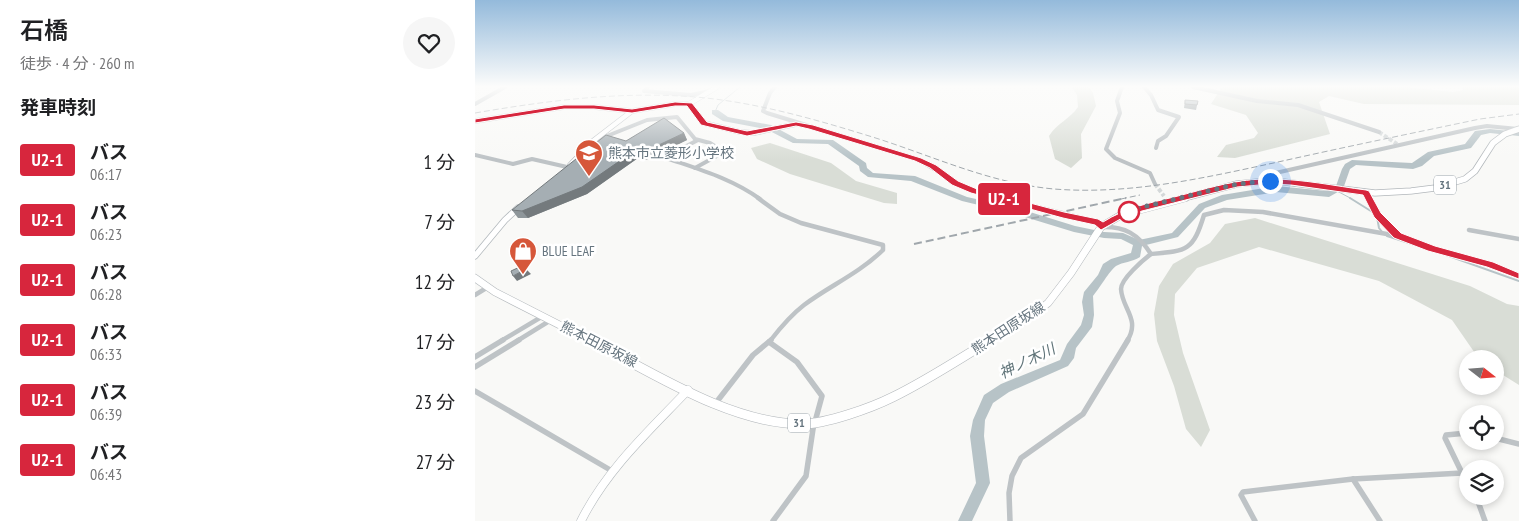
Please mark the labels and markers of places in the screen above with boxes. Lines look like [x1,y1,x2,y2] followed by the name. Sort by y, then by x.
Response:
[574,138,604,177] school or university icon: 熊本市立菱形小学校
[608,144,734,162] place label: 熊本市立菱形小学校
[1118,201,1140,223] unlabelled marker
[508,236,538,275] shop icon: BLUE LEAF
[542,242,595,260] place label: BLUE LEAF

